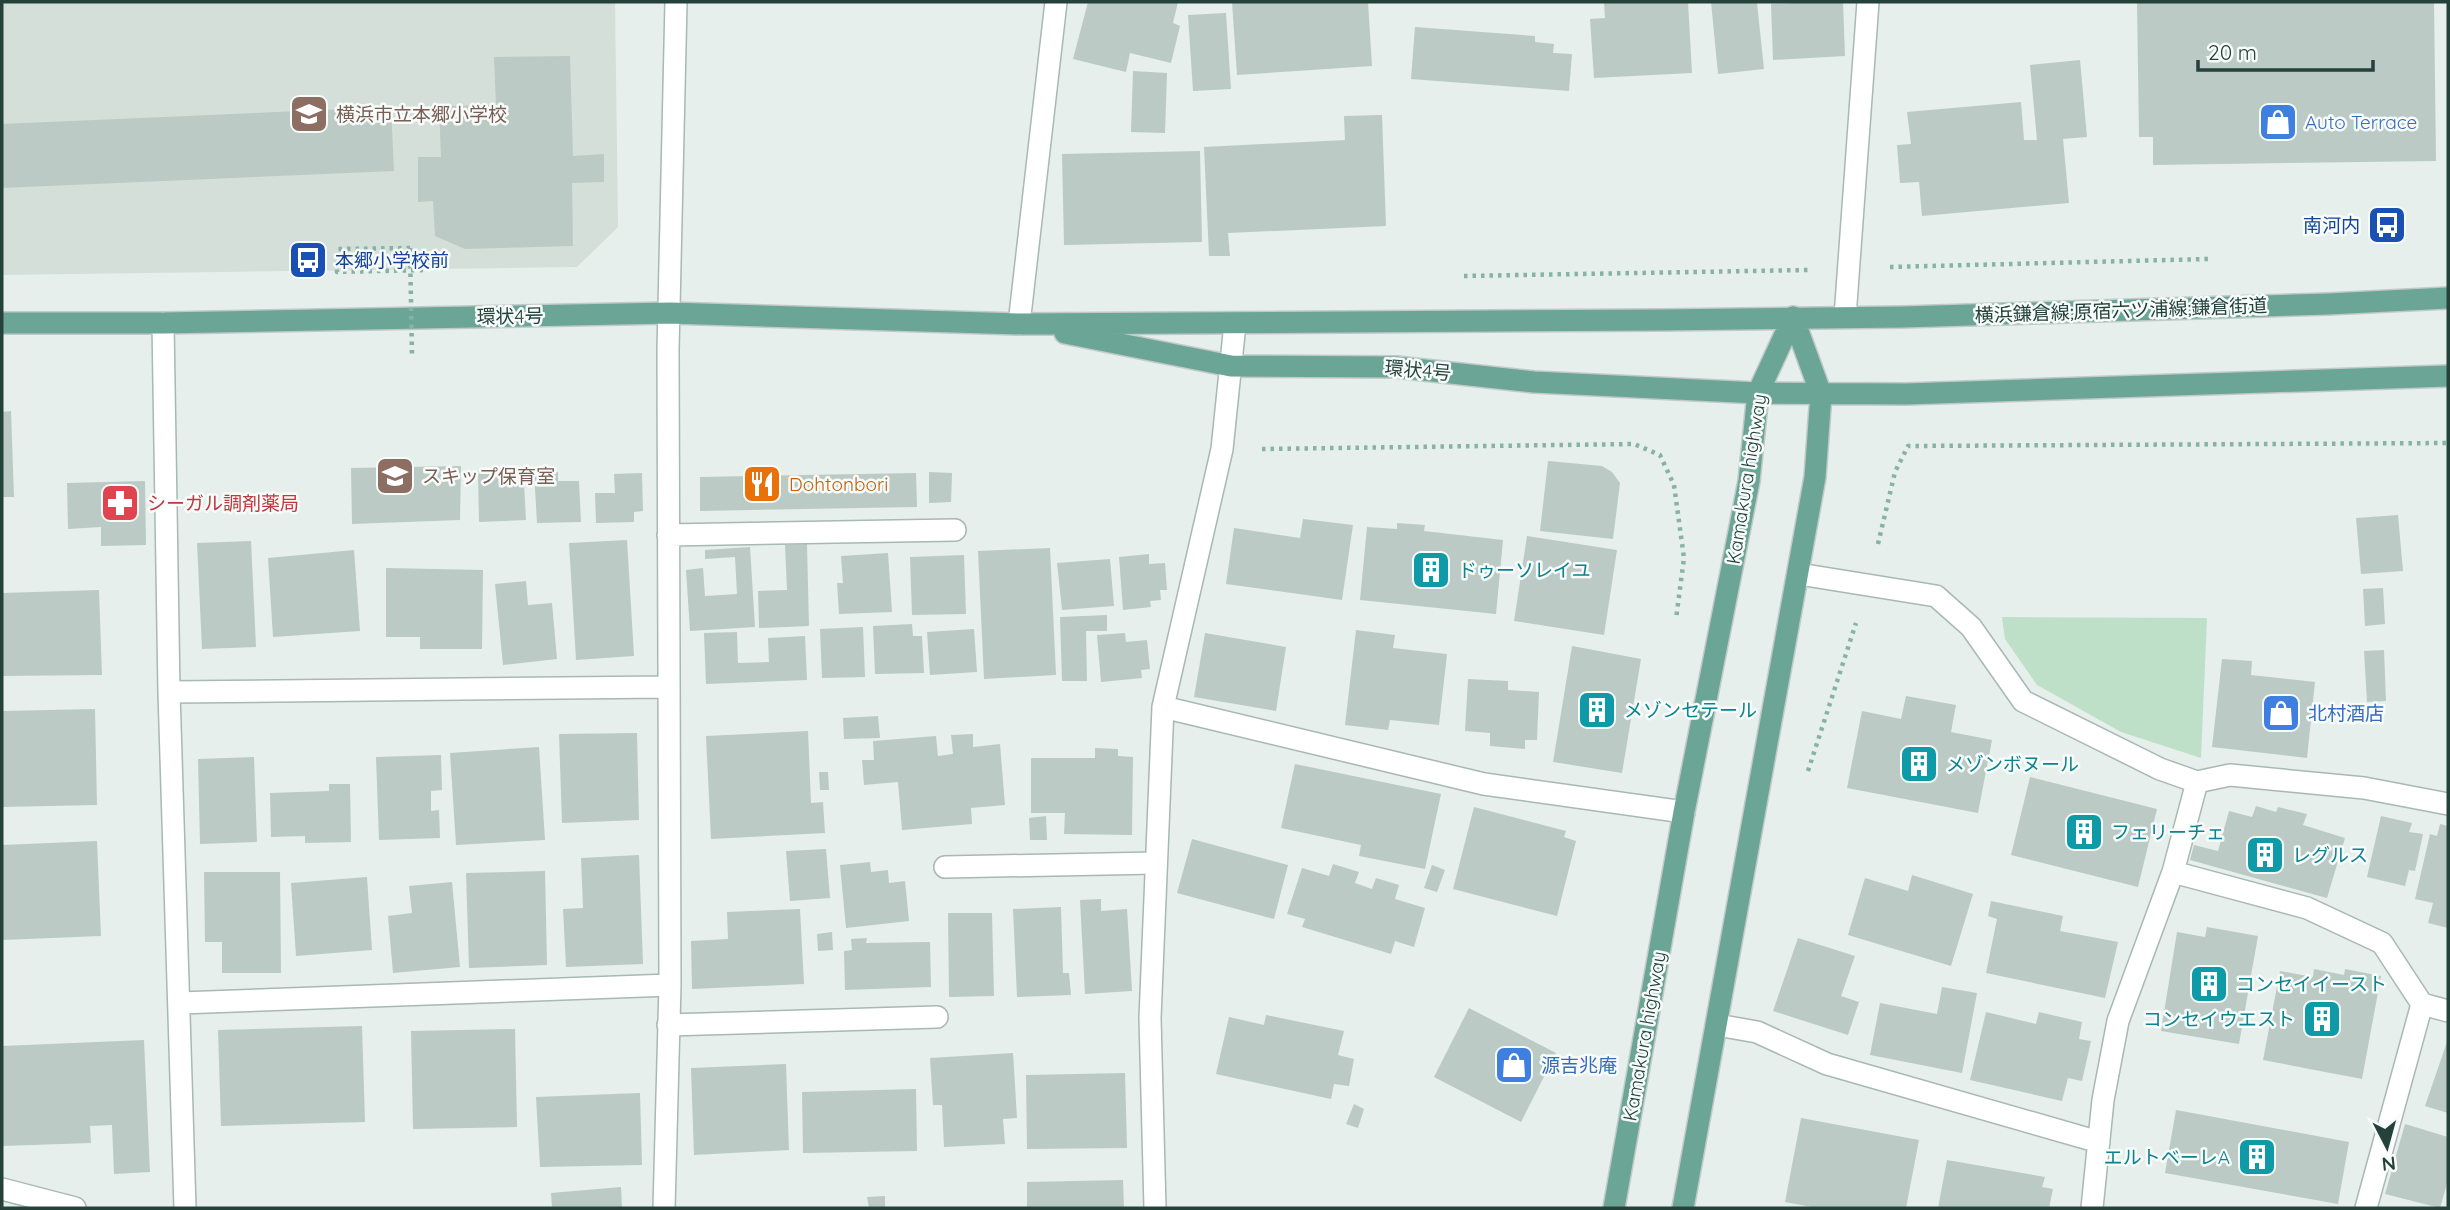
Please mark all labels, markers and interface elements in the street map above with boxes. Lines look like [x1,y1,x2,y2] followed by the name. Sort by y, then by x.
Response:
[2198,28,2373,72] scale bar
[2208,39,2257,65] text: 20 m
[288,93,330,135] school or university icon: 横浜市立本郷小学校
[2257,101,2299,143] shop icon: Auto Terrace
[336,102,507,126] place label: 横浜市立本郷小学校
[2305,110,2417,134] place label: Auto Terrace
[2366,204,2408,246] bus stop icon: 南河内
[2303,213,2360,237] place label: 南河内
[287,239,329,281] bus stop icon: 本郷小学校前
[335,248,449,272] place label: 本郷小学校前
[1974,293,2268,327] street label: 横浜鎌倉線;原宿六ツ浦線;鎌倉街道
[476,303,544,329] street label: 環状4号
[1384,355,1452,385] street label: 環状4号
[1721,392,1771,566] street label: Kamakura highway
[374,455,416,497] school or university icon: スキップ保育室
[741,463,783,505] restaurant icon: Dohtonbori
[422,464,555,488] place label: スキップ保育室
[789,472,888,496] place label: Dohtonbori
[99,482,141,524] pharmacy icon: シーガル調剤薬局
[147,491,299,515] place label: シーガル調剤薬局
[1410,549,1452,591] building icon: ドゥーソレイユ
[1458,558,1591,582] place label: ドゥーソレイユ
[1576,689,1618,731] building icon: メゾンセテール
[2260,692,2302,734] shop icon: 北村酒店
[1624,698,1757,722] place label: メゾンセテール
[2308,701,2384,725] place label: 北村酒店
[1898,743,1940,785] building icon: メゾンボヌール
[1946,752,2079,776] place label: メゾンボヌール
[2063,811,2105,853] building icon: フェリーチェ
[2111,820,2225,844] place label: フェリーチェ
[2244,834,2286,876] building icon: レグルス
[2292,843,2368,867] place label: レグルス
[1617,949,1671,1123] street label: Kamakura highway
[2188,963,2230,1005] building icon: コンセイイースト
[2236,972,2387,996] place label: コンセイイースト
[2301,998,2343,1040] building icon: コンセイウエスト
[2143,1007,2295,1031] place label: コンセイウエスト
[1493,1044,1535,1086] shop icon: 源吉兆庵
[1541,1053,1617,1077] place label: 源吉兆庵
[2352,1112,2422,1182] north arrow
[2236,1136,2278,1178] building icon: エルトベーレA
[2104,1145,2230,1169] place label: エルトベーレA
[2381,1151,2397,1177] text: N

